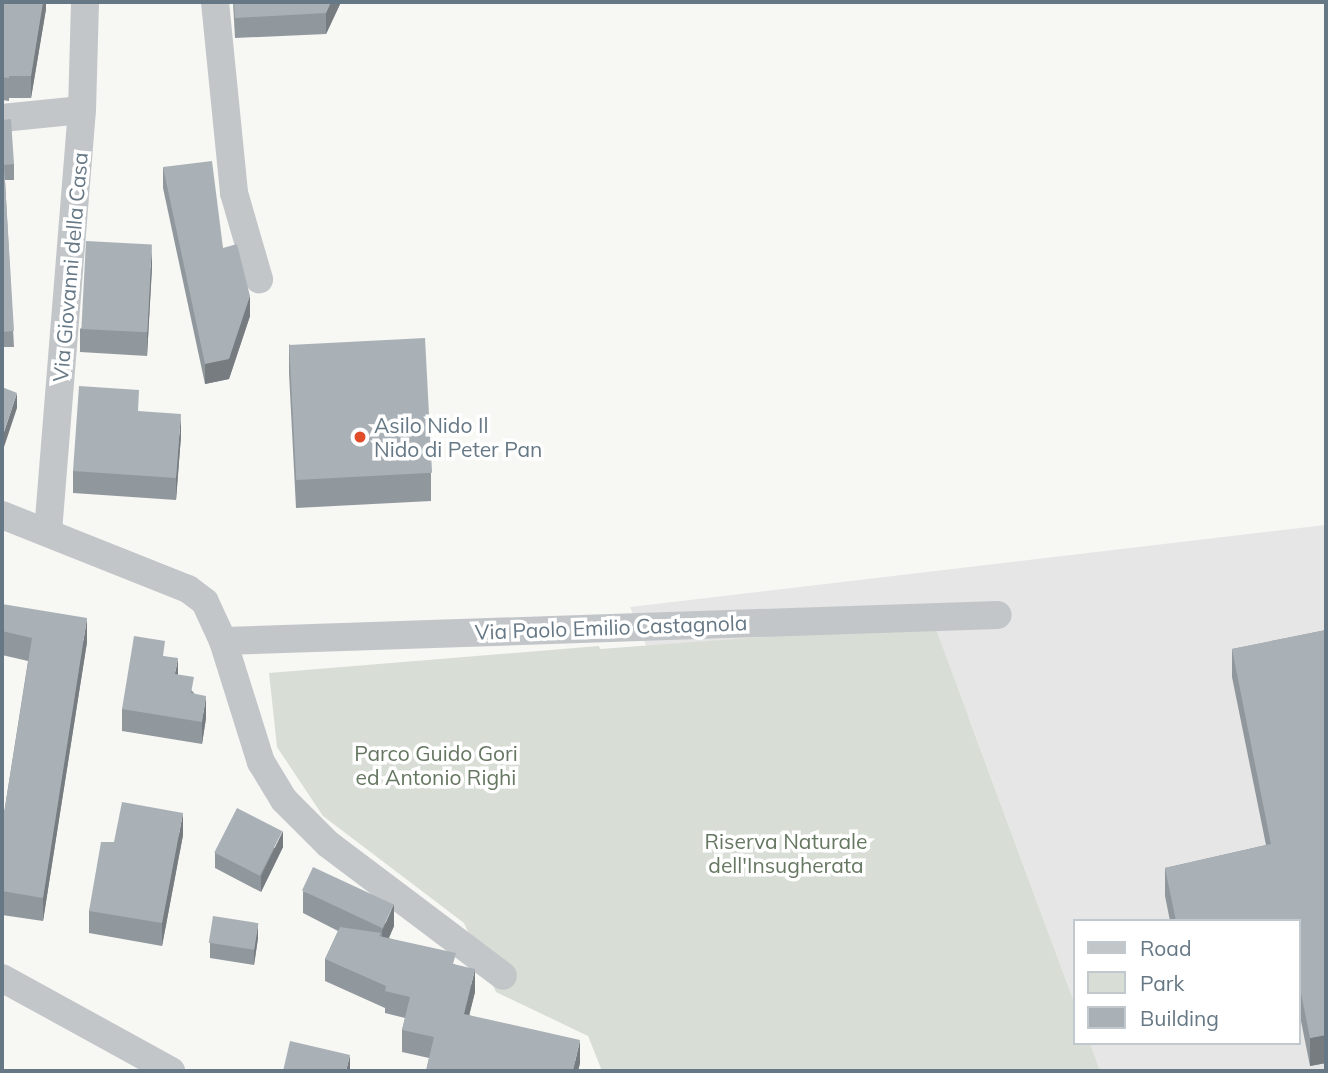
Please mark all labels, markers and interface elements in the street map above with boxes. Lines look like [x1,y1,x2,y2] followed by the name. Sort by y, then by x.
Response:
[47,151,93,383] street label: Via Giovanni della Casa
[374,412,542,462] place label: Asilo Nido Il Nido di Peter Pan
[352,429,368,445] marker: Asilo Nido Il Nido di Peter Pan
[474,610,748,644] street label: Via Paolo Emilio Castagnola
[354,740,518,790] park label: Parco Guido Gori ed Antonio Righi
[705,828,867,878] park label: Riserva Naturale dell'Insugherata
[1072,919,1300,1045] legend
[1140,935,1191,961] text: Road
[1140,970,1184,996] text: Park
[1140,1005,1219,1031] text: Building

